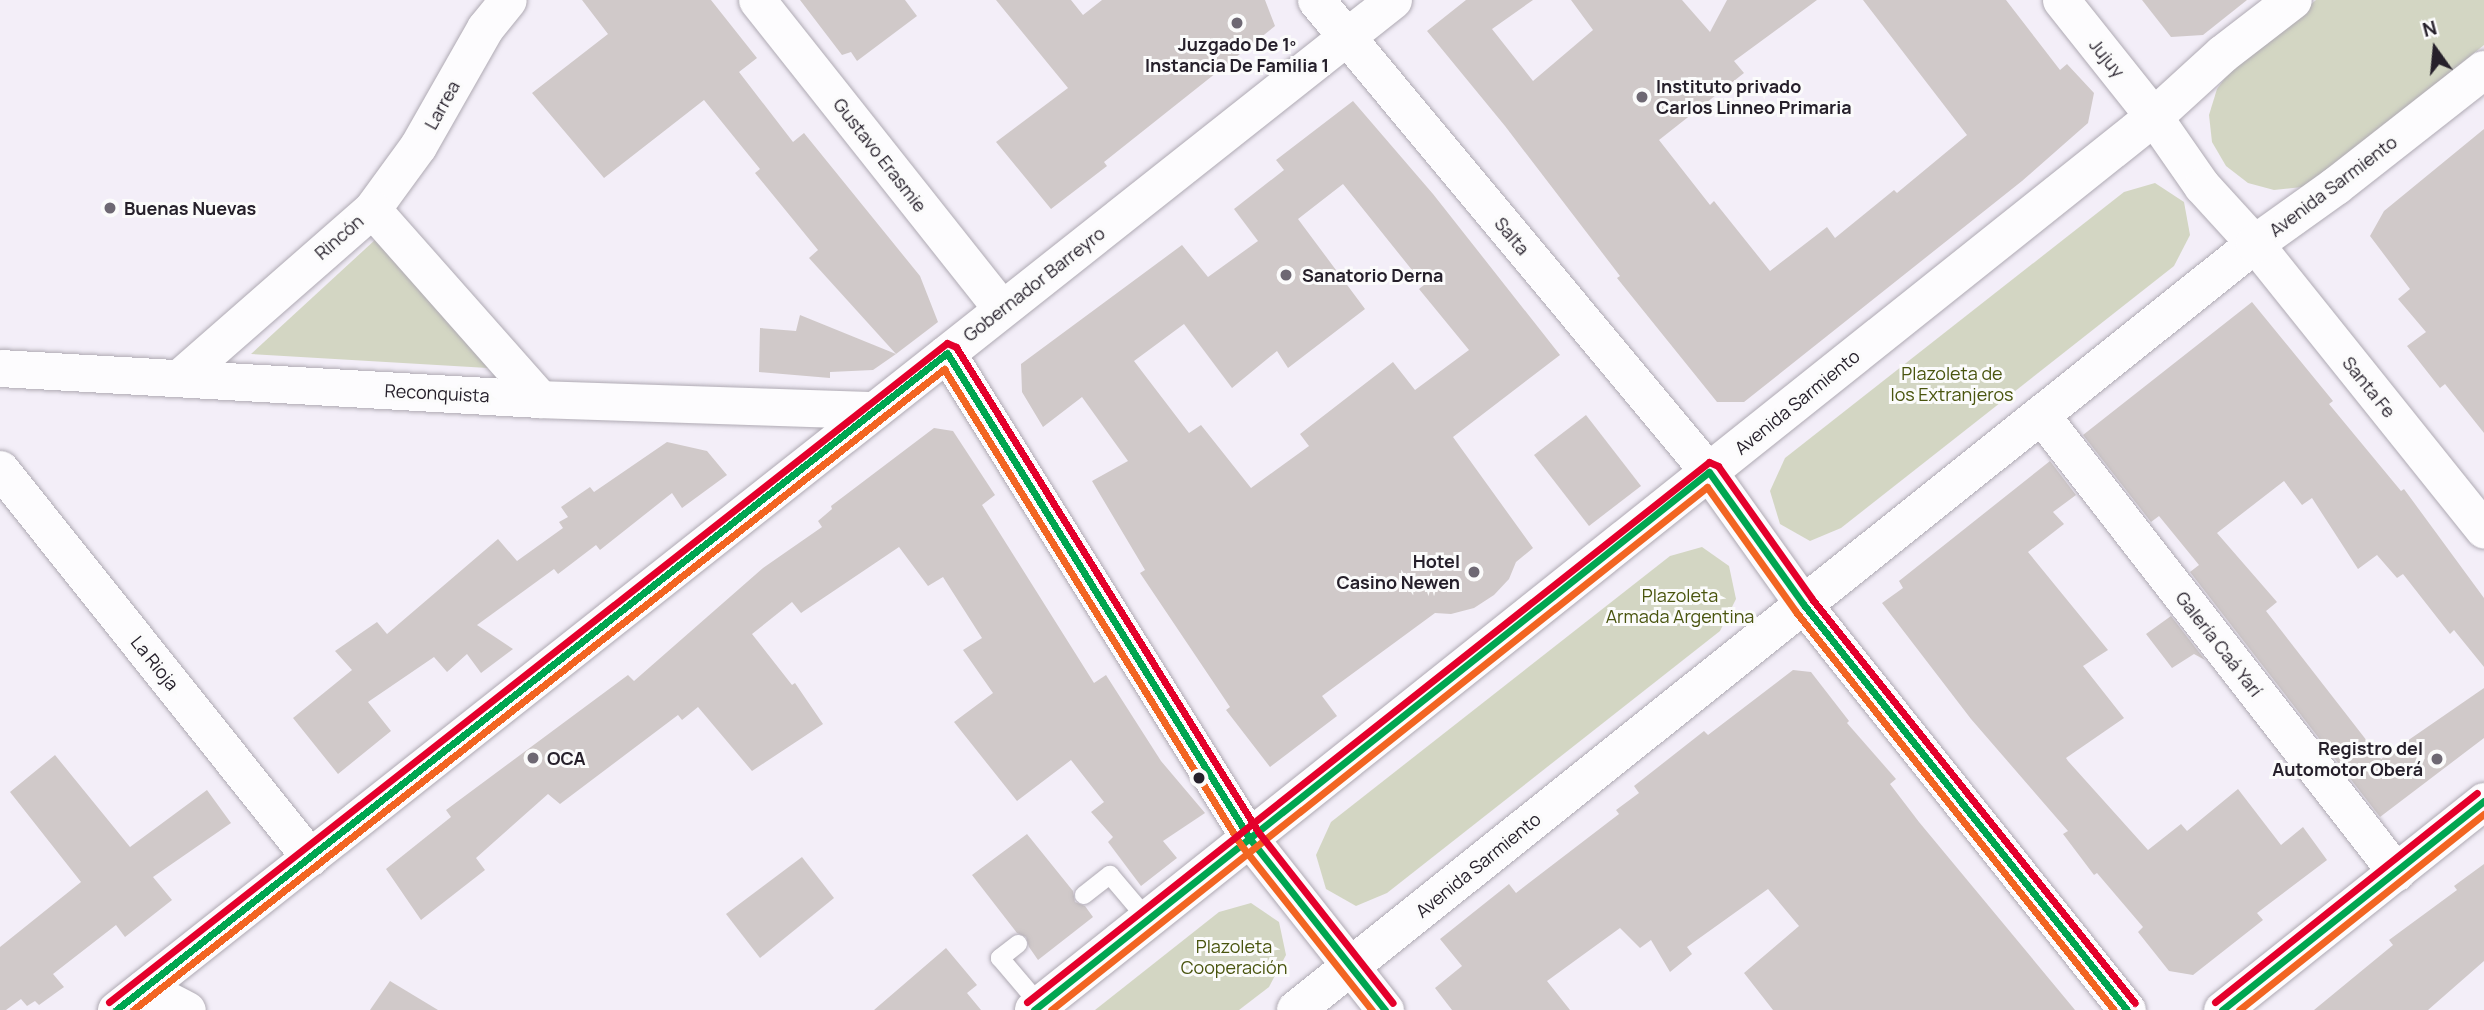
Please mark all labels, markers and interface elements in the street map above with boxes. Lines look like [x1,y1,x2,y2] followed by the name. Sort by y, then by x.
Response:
[2400,14,2470,84] north arrow
[2420,14,2440,43] text: N
[1229,15,1245,31] marker: Juzgado De 1º Instancia De Familia 1
[1145,34,1329,76] place label: Juzgado De 1º Instancia De Familia 1
[2085,34,2129,82] street label: Jujuy
[1656,76,1852,119] place label: Instituto privado Carlos Linneo Primaria
[420,77,464,133] street label: Larrea
[1634,89,1650,105] marker: Instituto privado Carlos Linneo Primaria
[829,94,931,216] street label: Gustavo Erasmie
[2265,131,2401,241] street label: Avenida Sarmiento
[124,197,256,219] place label: Buenas Nuevas
[102,200,118,216] marker: Buenas Nuevas
[310,210,368,264] street label: Rincón
[1490,213,1534,259] street label: Salta
[959,222,1109,346] street label: Gobernador Barreyro
[1302,264,1443,286] place label: Sanatorio Derna
[1276,265,1296,285] marker: Sanatorio Derna
[1730,345,1864,459] street label: Avenida Sarmiento
[2338,352,2400,422] street label: Santa Fe
[1891,363,2013,406] park label: Plazoleta de los Extranjeros
[384,379,490,407] street label: Reconquista
[1336,551,1460,594] place label: Hotel Casino Newen
[1466,564,1482,580] marker: Hotel Casino Newen
[1606,585,1754,628] park label: Plazoleta Armada Argentina
[2171,587,2267,701] street label: Galería Caá Yarí
[127,632,183,694] street label: La Rioja
[2272,738,2423,780] place label: Registro del Automotor Oberá
[547,747,585,769] place label: OCA
[525,750,541,766] marker: OCA
[2429,751,2445,767] marker: Registro del Automotor Oberá
[1192,771,1206,785] unlabelled marker
[1411,808,1545,922] street label: Avenida Sarmiento
[1181,936,1287,978] park label: Plazoleta Cooperación

